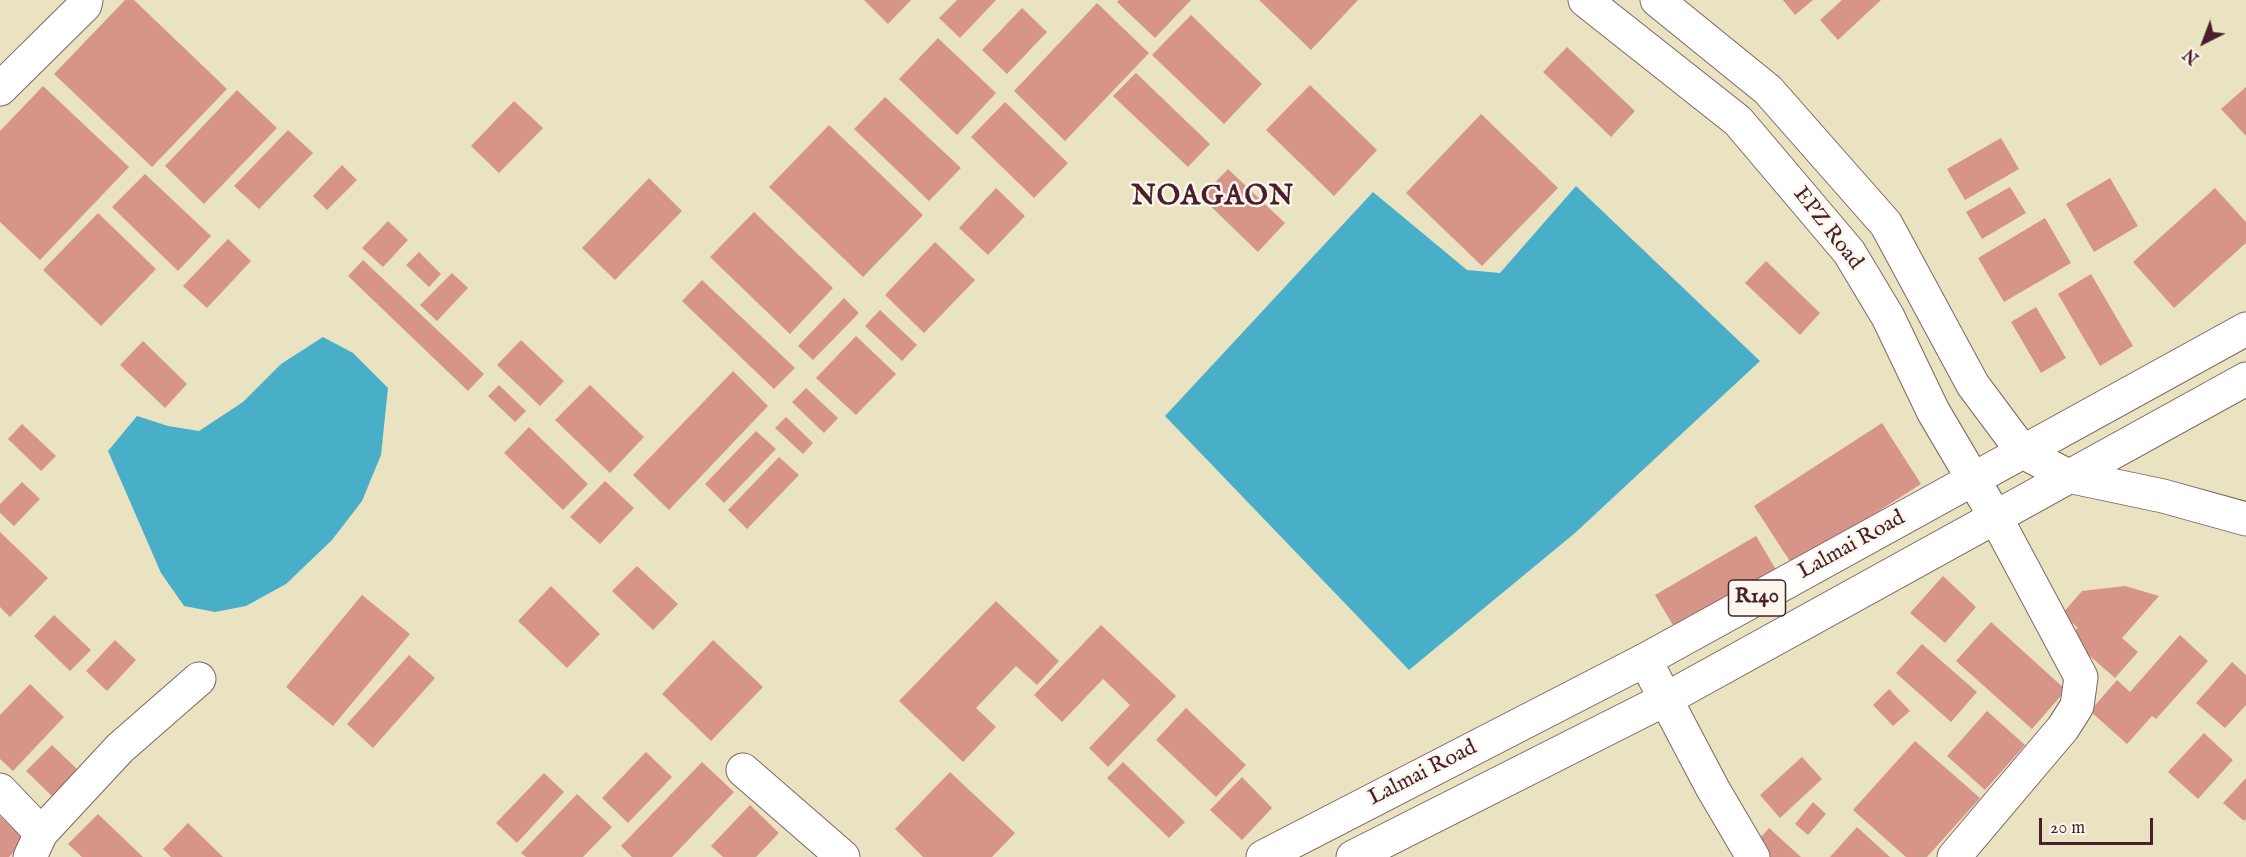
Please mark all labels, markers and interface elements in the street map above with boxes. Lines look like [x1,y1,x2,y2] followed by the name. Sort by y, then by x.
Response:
[2174,12,2234,72] north arrow
[2180,43,2204,67] text: N
[1131,181,1295,215] district label: NOAGAON
[1786,182,1868,276] street label: EPZ Road
[1794,506,1910,586] street label: Lalmai Road
[1728,580,1786,616] road number: R140
[1364,735,1482,813] street label: Lalmai Road
[2042,806,2156,844] scale bar
[2050,817,2085,840] text: 20 m

